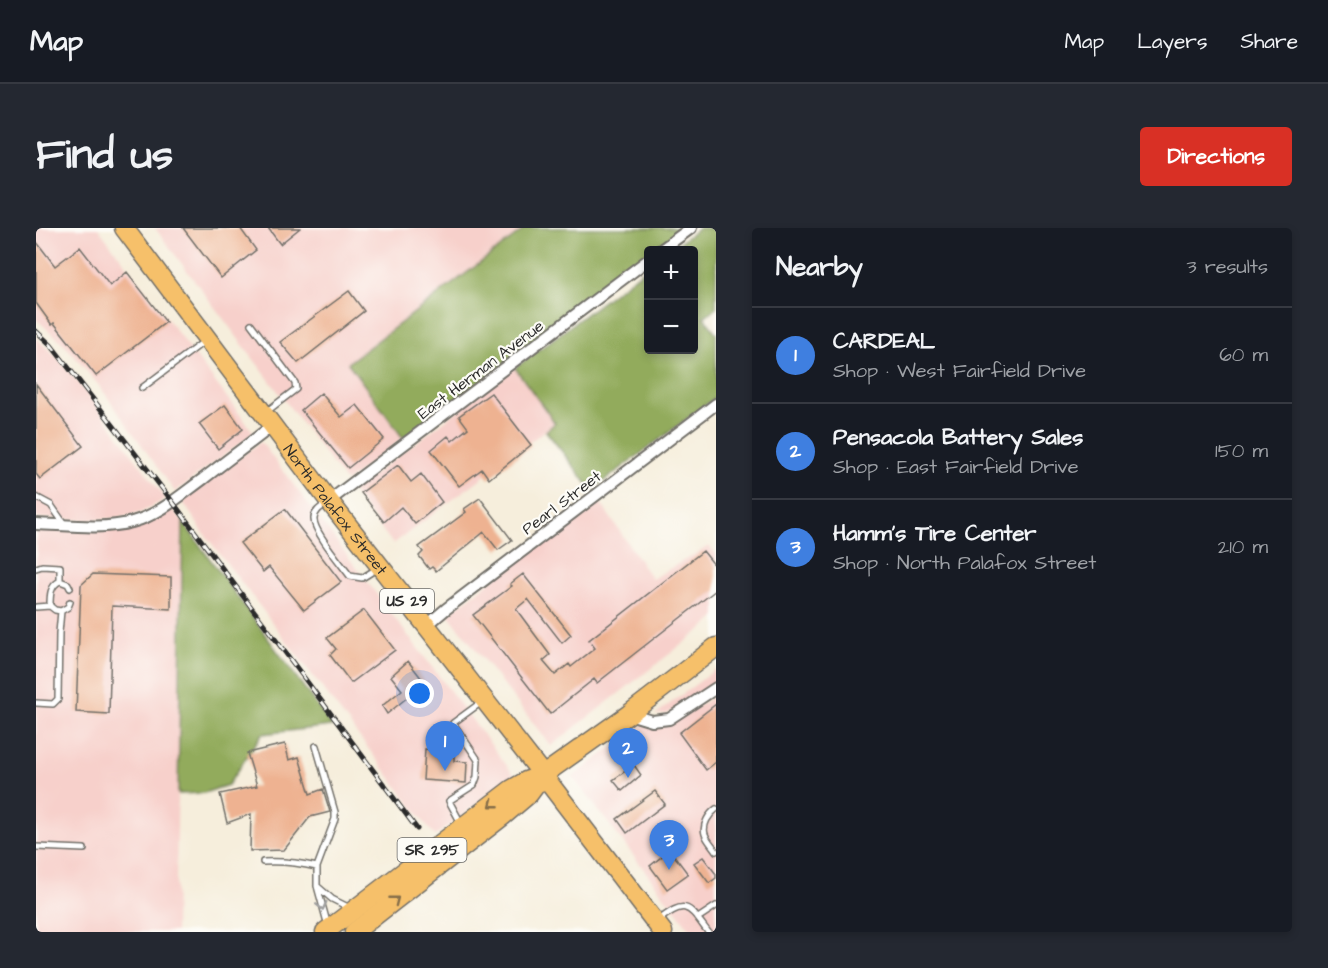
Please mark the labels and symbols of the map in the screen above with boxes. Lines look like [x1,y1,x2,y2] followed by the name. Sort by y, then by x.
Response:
[413,315,548,425] street label: East Herman Avenue
[278,440,393,580] street label: North Palafox Street
[517,465,606,540] street label: Pearl Street
[380,589,434,613] road number: US 29
[405,679,434,708] your location
[426,722,464,771] pin: 1
[608,728,648,778] pin: 2
[488,796,499,807] one-way arrow
[650,820,688,870] pin: 3
[398,838,466,862] road number: SR 295
[388,897,399,908] one-way arrow
[315,901,328,911] one-way arrow

